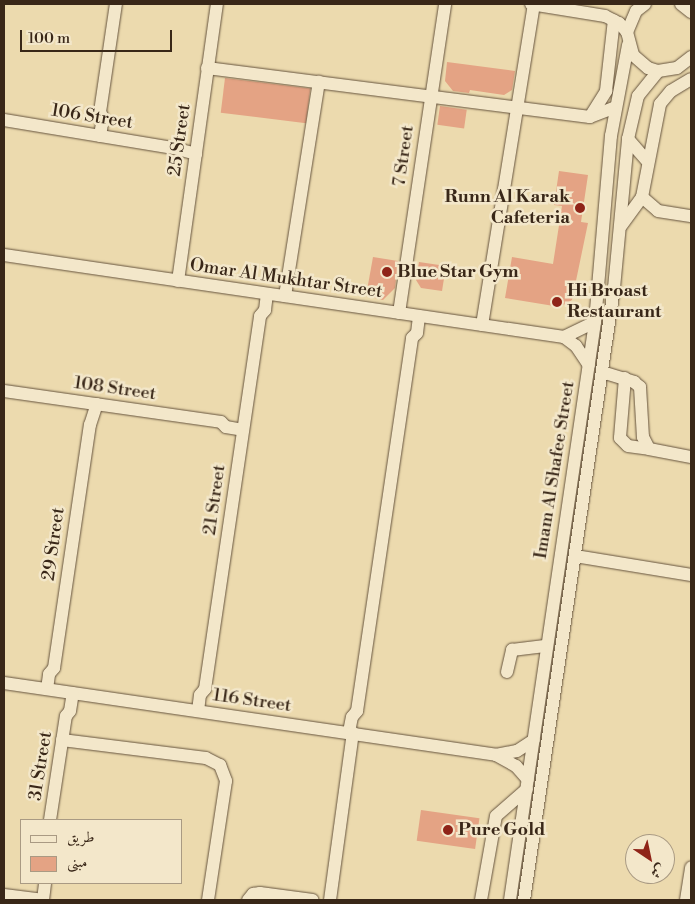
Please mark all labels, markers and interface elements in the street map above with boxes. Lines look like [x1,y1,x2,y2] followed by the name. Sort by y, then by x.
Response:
[22,20,175,52] scale bar
[28,29,70,48] text: 100 m
[50,100,134,134] street label: 106 Street
[164,102,196,178] street label: 25 Street
[389,124,419,188] street label: 7 Street
[444,187,570,230] place label: Runn Al Karak Cafeteria
[574,202,586,214] marker: Runn Al Karak Cafeteria
[188,255,384,303] street label: Omar Al Mukhtar Street
[397,261,519,283] place label: Blue Star Gym
[381,266,393,278] marker: Blue Star Gym
[567,281,661,324] place label: Hi Broast Restaurant
[551,296,563,308] marker: Hi Broast Restaurant
[73,373,157,405] street label: 108 Street
[530,380,580,560] street label: Imam Al Shafee Street
[199,463,231,537] street label: 21 Street
[38,506,70,582] street label: 29 Street
[211,685,293,717] street label: 116 Street
[25,730,57,802] street label: 31 Street
[20,819,182,884] legend
[458,819,545,841] place label: Pure Gold
[442,824,454,836] marker: Pure Gold
[67,828,94,847] text: طريق
[625,834,675,884] north arrow
[67,853,87,872] text: مبنى
[647,859,669,882] text: ش

